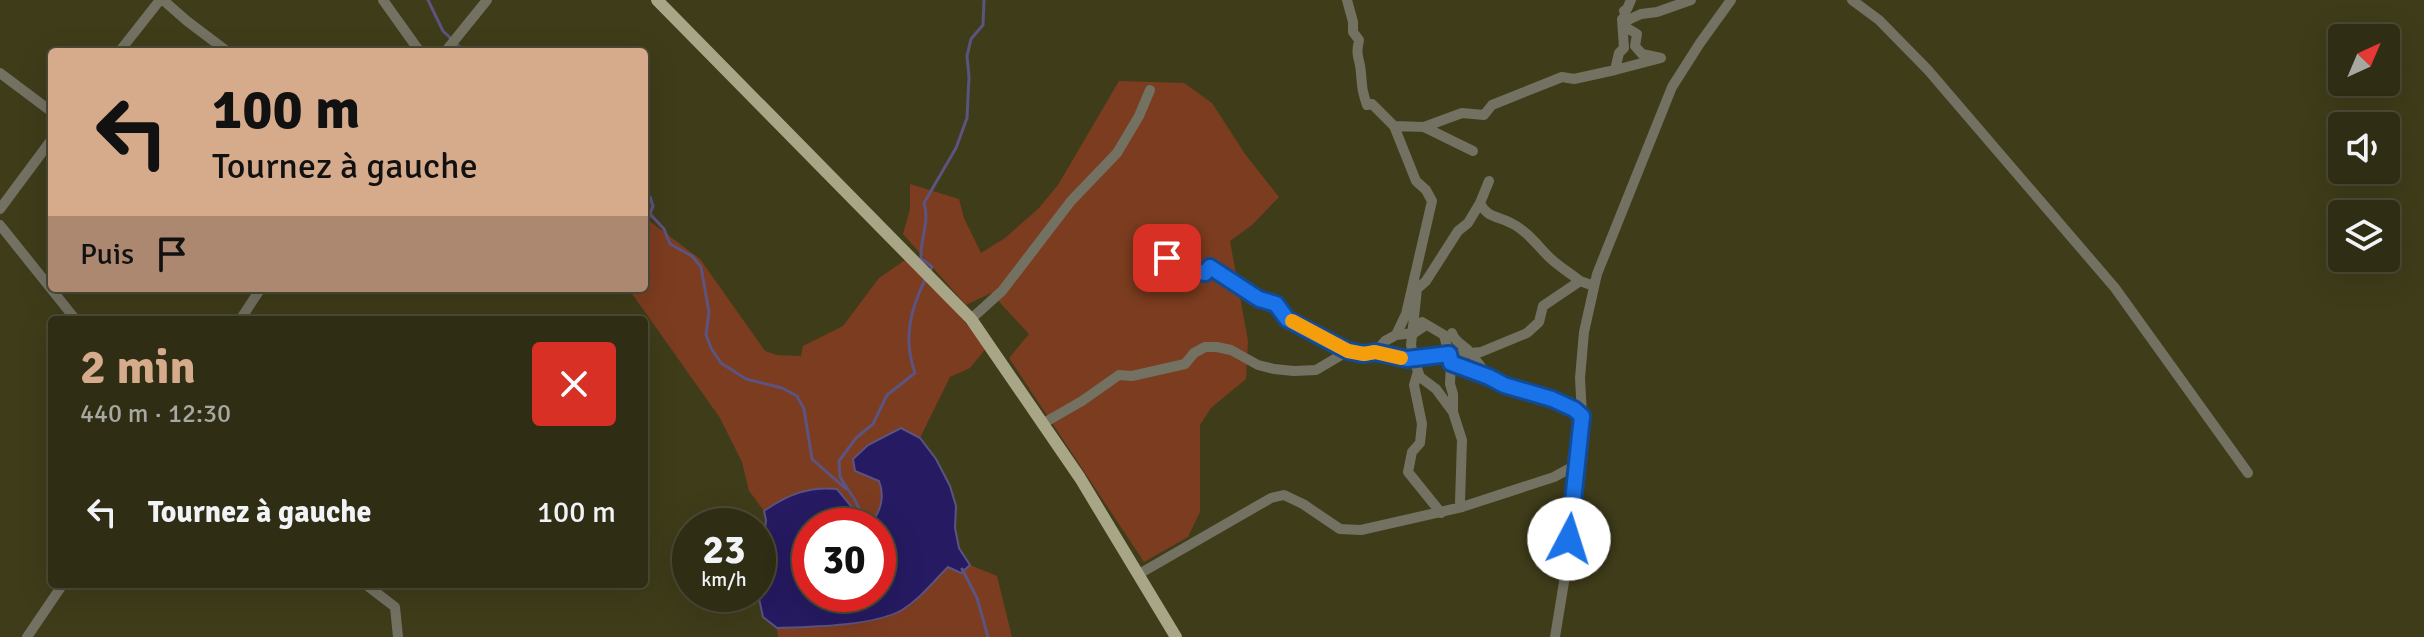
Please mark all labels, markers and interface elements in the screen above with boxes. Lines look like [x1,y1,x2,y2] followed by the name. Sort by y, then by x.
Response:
[2328,24,2400,96] north arrow
[2328,24,2400,272] map controls
[212,75,360,144] text: 100 m
[80,80,184,184] icon: left
[2328,112,2400,184] button: sound
[212,144,478,189] text: Tournez à gauche
[2328,200,2400,272] button: layers
[1133,224,1201,292] pin
[150,232,194,276] icon: arrive
[80,236,134,273] text: Puis
[1145,236,1189,280] icon: arrive
[80,338,196,397] text: 2 min
[532,342,616,426] button: close
[80,398,231,430] text: 440 m · 12:30
[80,490,124,534] icon: left
[148,494,371,531] text: Tournez à gauche
[537,494,616,531] text: 100 m
[1527,497,1611,581] position arrow
[792,508,896,612] speed limit sign: 30
[702,525,746,575] text: 23
[701,567,747,592] text: km/h

